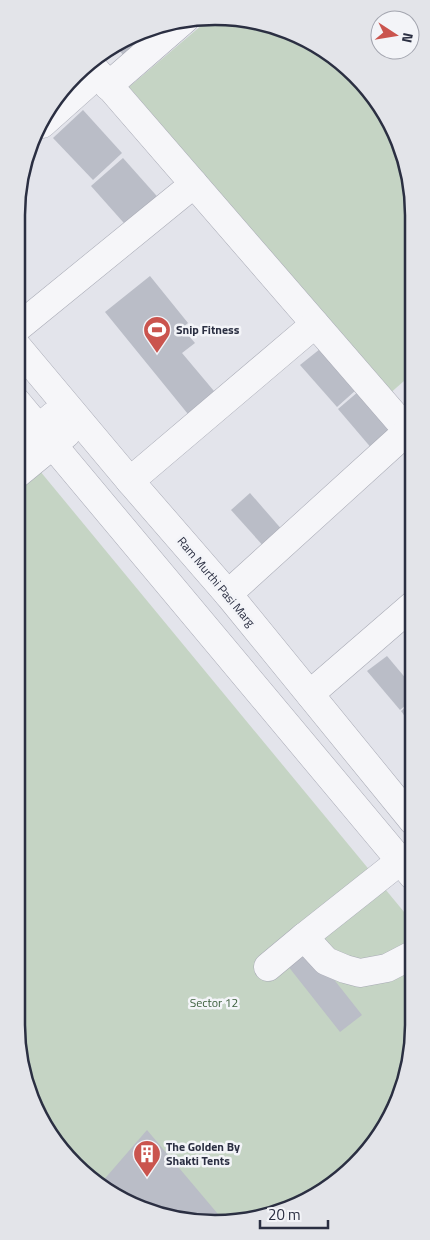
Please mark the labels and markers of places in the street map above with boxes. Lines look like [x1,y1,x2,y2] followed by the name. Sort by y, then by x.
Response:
[142,315,172,354] sports icon: Snip Fitness
[176,320,240,339] place label: Snip Fitness
[166,1137,240,1170] place label: The Golden By Shakti Tents
[132,1139,162,1178] building icon: The Golden By Shakti Tents

